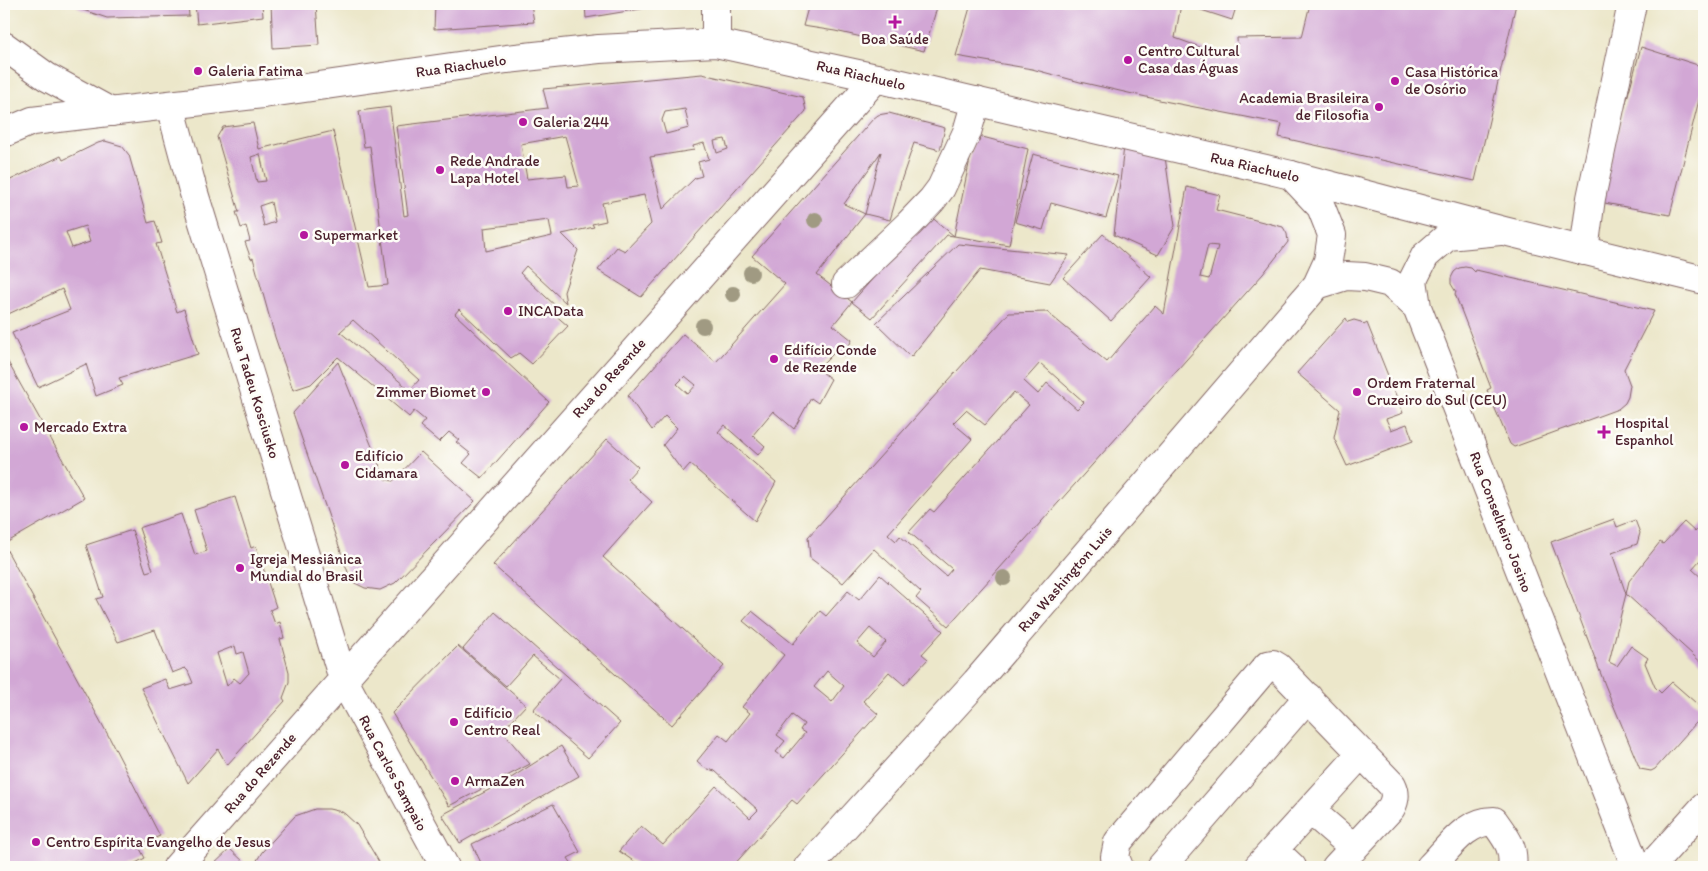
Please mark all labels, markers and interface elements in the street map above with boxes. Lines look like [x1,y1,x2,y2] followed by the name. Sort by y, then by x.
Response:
[889,16,901,28] marker: Boa Saúde
[861,30,929,48] place label: Boa Saúde
[1138,42,1240,77] place label: Centro Cultural Casa das Águas
[415,51,507,81] street label: Rua Riachuelo
[1122,54,1134,66] marker: Centro Cultural Casa das Águas
[815,56,907,94] street label: Rua Riachuelo
[208,62,303,80] place label: Galeria Fatima
[1405,63,1499,98] place label: Casa Histórica de Osório
[192,65,204,77] marker: Galeria Fatima
[1389,75,1401,87] marker: Casa Histórica de Osório
[1239,89,1370,124] place label: Academia Brasileira de Filosofia
[1373,101,1385,113] marker: Academia Brasileira de Filosofia
[533,113,609,131] place label: Galeria 244
[517,116,529,128] marker: Galeria 244
[1209,148,1301,186] street label: Rua Riachuelo
[450,152,540,187] place label: Rede Andrade Lapa Hotel
[434,164,446,176] marker: Rede Andrade Lapa Hotel
[314,226,399,244] place label: Supermarket
[298,229,310,241] marker: Supermarket
[518,302,584,320] place label: INCAData
[502,305,514,317] marker: INCAData
[226,325,284,461] street label: Rua Tadeu Kosciusko
[568,334,650,422] street label: Rua do Resende
[784,341,877,376] place label: Edifício Conde de Rezende
[768,353,780,365] marker: Edifício Conde de Rezende
[1367,374,1507,409] place label: Ordem Fraternal Cruzeiro do Sul (CEU)
[376,383,476,401] place label: Zimmer Biomet
[480,386,492,398] marker: Zimmer Biomet
[1351,386,1363,398] marker: Ordem Fraternal Cruzeiro do Sul (CEU)
[1615,414,1674,449] place label: Hospital Espanhol
[34,418,127,436] place label: Mercado Extra
[18,421,30,433] marker: Mercado Extra
[1597,425,1611,439] marker: Hospital Espanhol
[355,447,418,482] place label: Edifício Cidamara
[1466,449,1536,595] street label: Rua Conselheiro Josino
[339,459,351,471] marker: Edifício Cidamara
[1014,522,1116,636] street label: Rua Washington Luis
[250,550,363,585] place label: Igreja Messiânica Mundial do Brasil
[234,562,246,574] marker: Igreja Messiânica Mundial do Brasil
[464,704,541,739] place label: Edifício Centro Real
[355,712,431,834] street label: Rua Carlos Sampaio
[448,716,460,728] marker: Edifício Centro Real
[220,729,300,817] street label: Rua do Rezende
[465,772,525,790] place label: ArmaZen
[449,775,461,787] marker: ArmaZen
[46,833,271,851] place label: Centro Espírita Evangelho de Jesus
[30,836,42,848] marker: Centro Espírita Evangelho de Jesus

